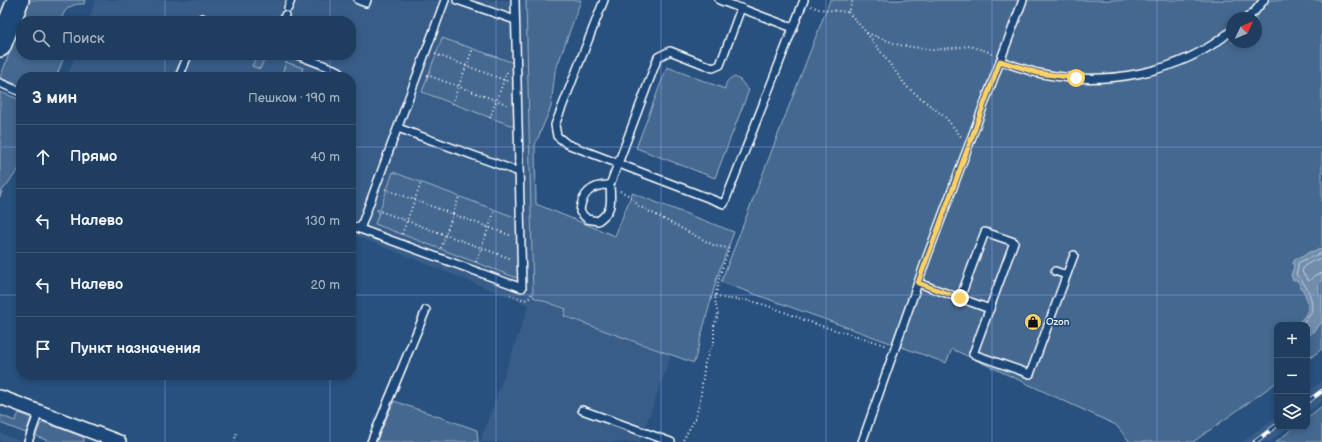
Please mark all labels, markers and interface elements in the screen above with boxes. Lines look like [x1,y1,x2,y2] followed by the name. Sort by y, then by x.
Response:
[1226,12,1262,48] north arrow
[16,16,356,60] search box
[30,27,52,49] icon: search
[62,29,105,48] text: Поиск
[1067,69,1085,87] route start
[32,88,77,108] text: 3 мин
[248,90,340,106] text: Пешком · 190 m
[32,146,54,168] icon: ahead
[70,147,117,166] text: Прямо
[310,149,340,165] text: 40 m
[32,210,54,232] icon: left
[70,211,123,230] text: Налево
[305,213,340,229] text: 130 m
[32,274,54,296] icon: left
[70,275,123,294] text: Налево
[310,277,340,293] text: 20 m
[951,289,969,307] route end
[1023,312,1043,332] shop icon: Ozon
[1046,316,1070,328] place label: Ozon
[1274,322,1310,430] map controls
[1274,322,1310,358] button: +
[32,338,54,360] icon: arrive
[70,339,201,358] text: Пункт назначения
[1274,358,1310,394] button: −
[1274,394,1310,430] button: layers

